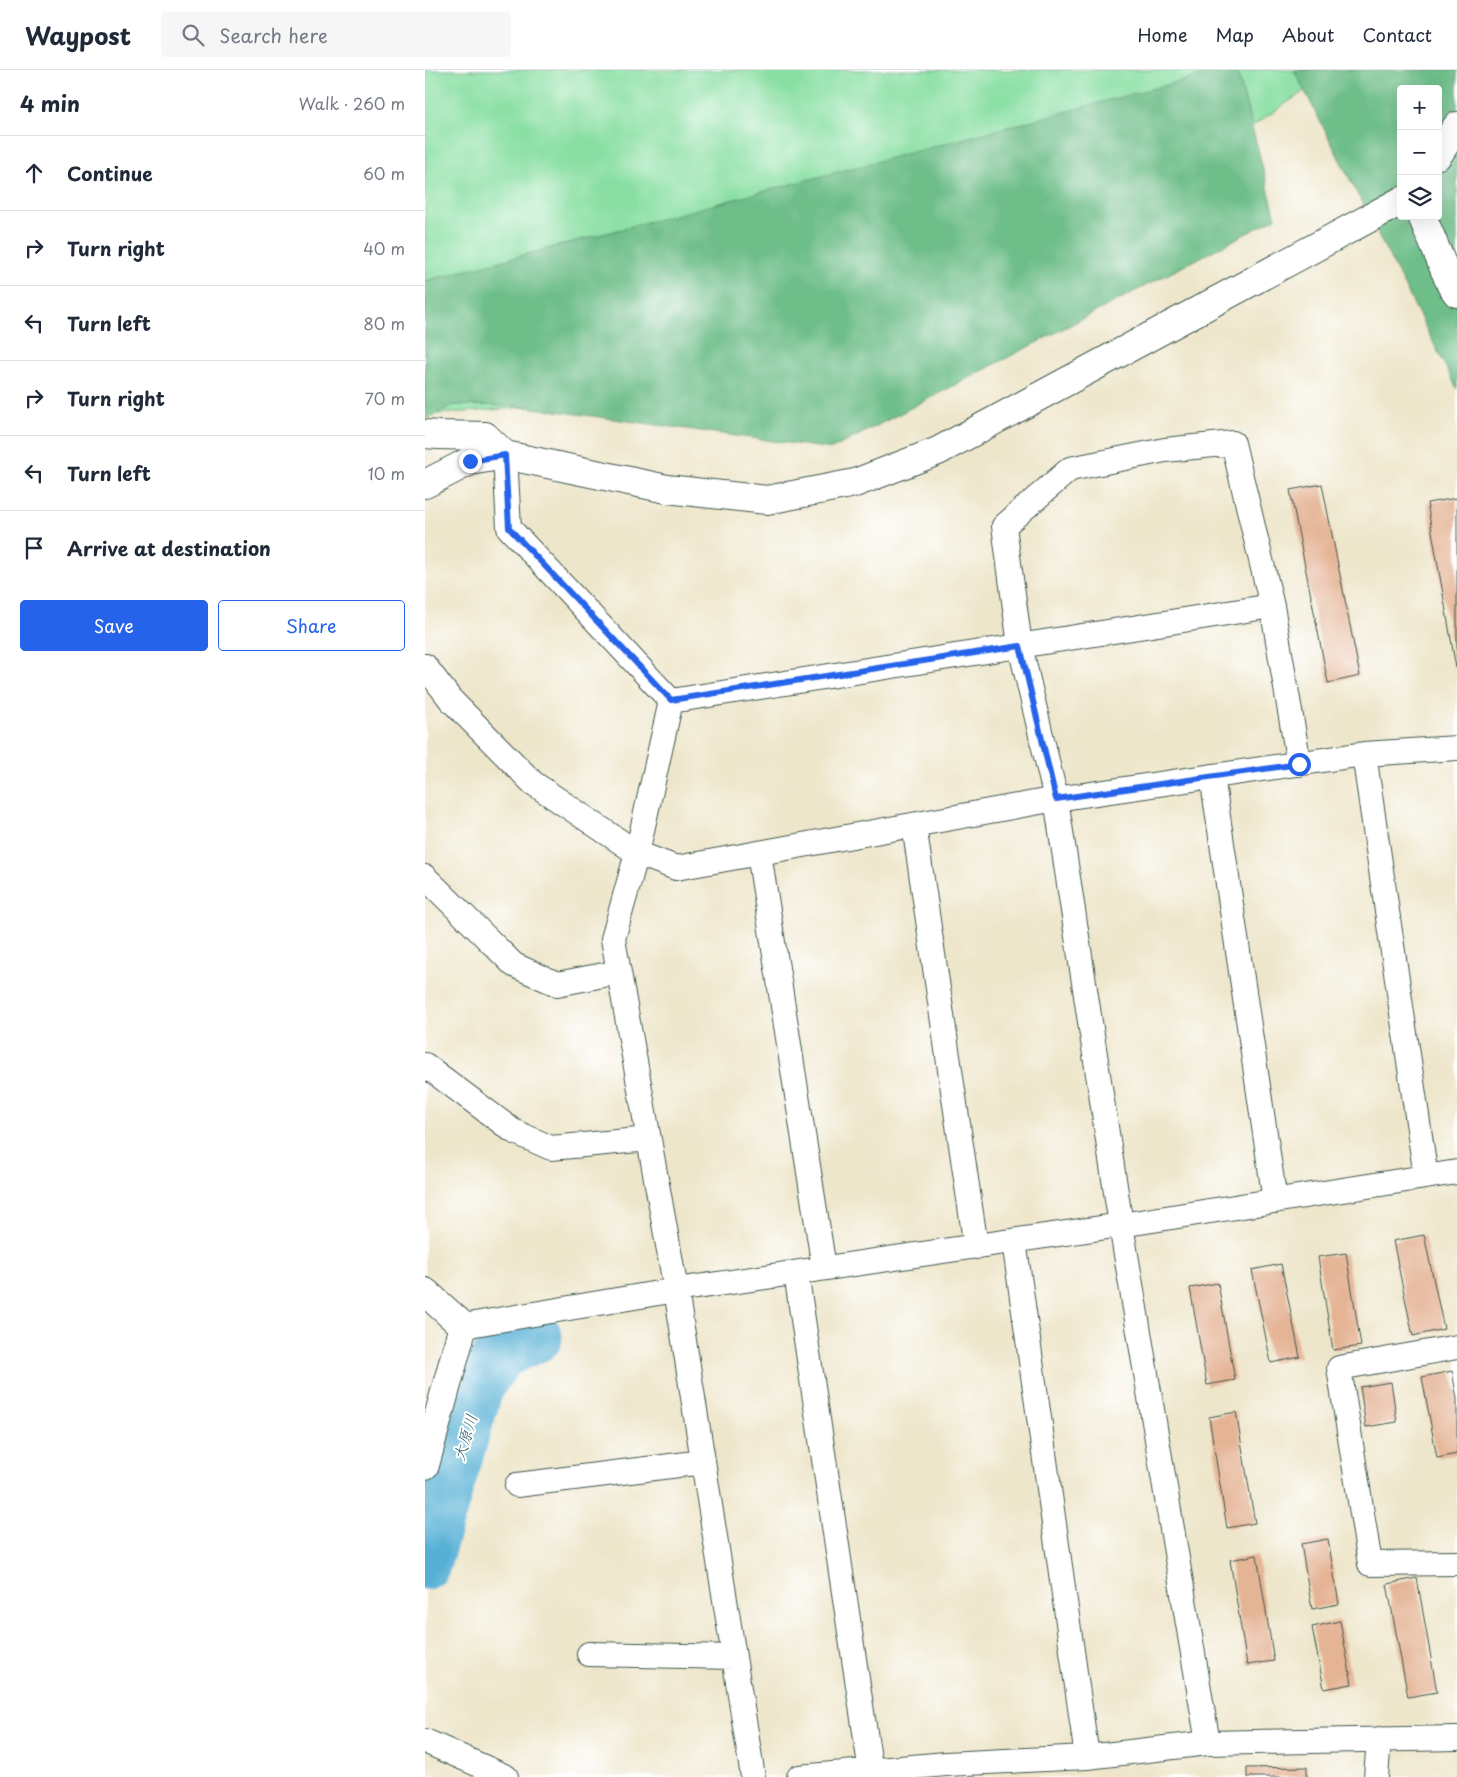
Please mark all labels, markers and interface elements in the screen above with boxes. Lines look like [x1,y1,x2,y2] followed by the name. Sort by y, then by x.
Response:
[161,12,511,57] search box
[25,17,131,53] text: Waypost
[179,21,207,49] icon: search
[219,21,328,49] text: Search here
[1137,21,1187,48] text: Home
[1215,21,1254,48] text: Map
[1282,21,1334,48] text: About
[1362,21,1432,48] text: Contact
[1397,85,1442,220] map controls
[1397,85,1442,130] button: +
[20,87,80,119] text: 4 min
[299,91,405,115] text: Walk · 260 m
[1397,130,1442,175] button: −
[20,159,48,187] icon: ahead
[67,159,153,187] text: Continue
[363,161,405,185] text: 60 m
[1397,175,1442,220] button: layers
[20,234,48,262] icon: right
[67,234,165,262] text: Turn right
[363,236,405,260] text: 40 m
[20,309,48,337] icon: left
[67,309,151,337] text: Turn left
[363,311,405,335] text: 80 m
[20,384,48,412] icon: right
[67,384,165,412] text: Turn right
[365,386,405,410] text: 70 m
[459,450,482,473] route end
[20,459,48,487] icon: left
[67,459,151,487] text: Turn left
[368,461,405,485] text: 10 m
[20,534,48,562] icon: arrive
[67,534,271,562] text: Arrive at destination
[20,600,208,651] button: Save
[218,600,405,651] button: Share
[1288,753,1311,776] route start
[446,1411,482,1463] water label: 大原川

